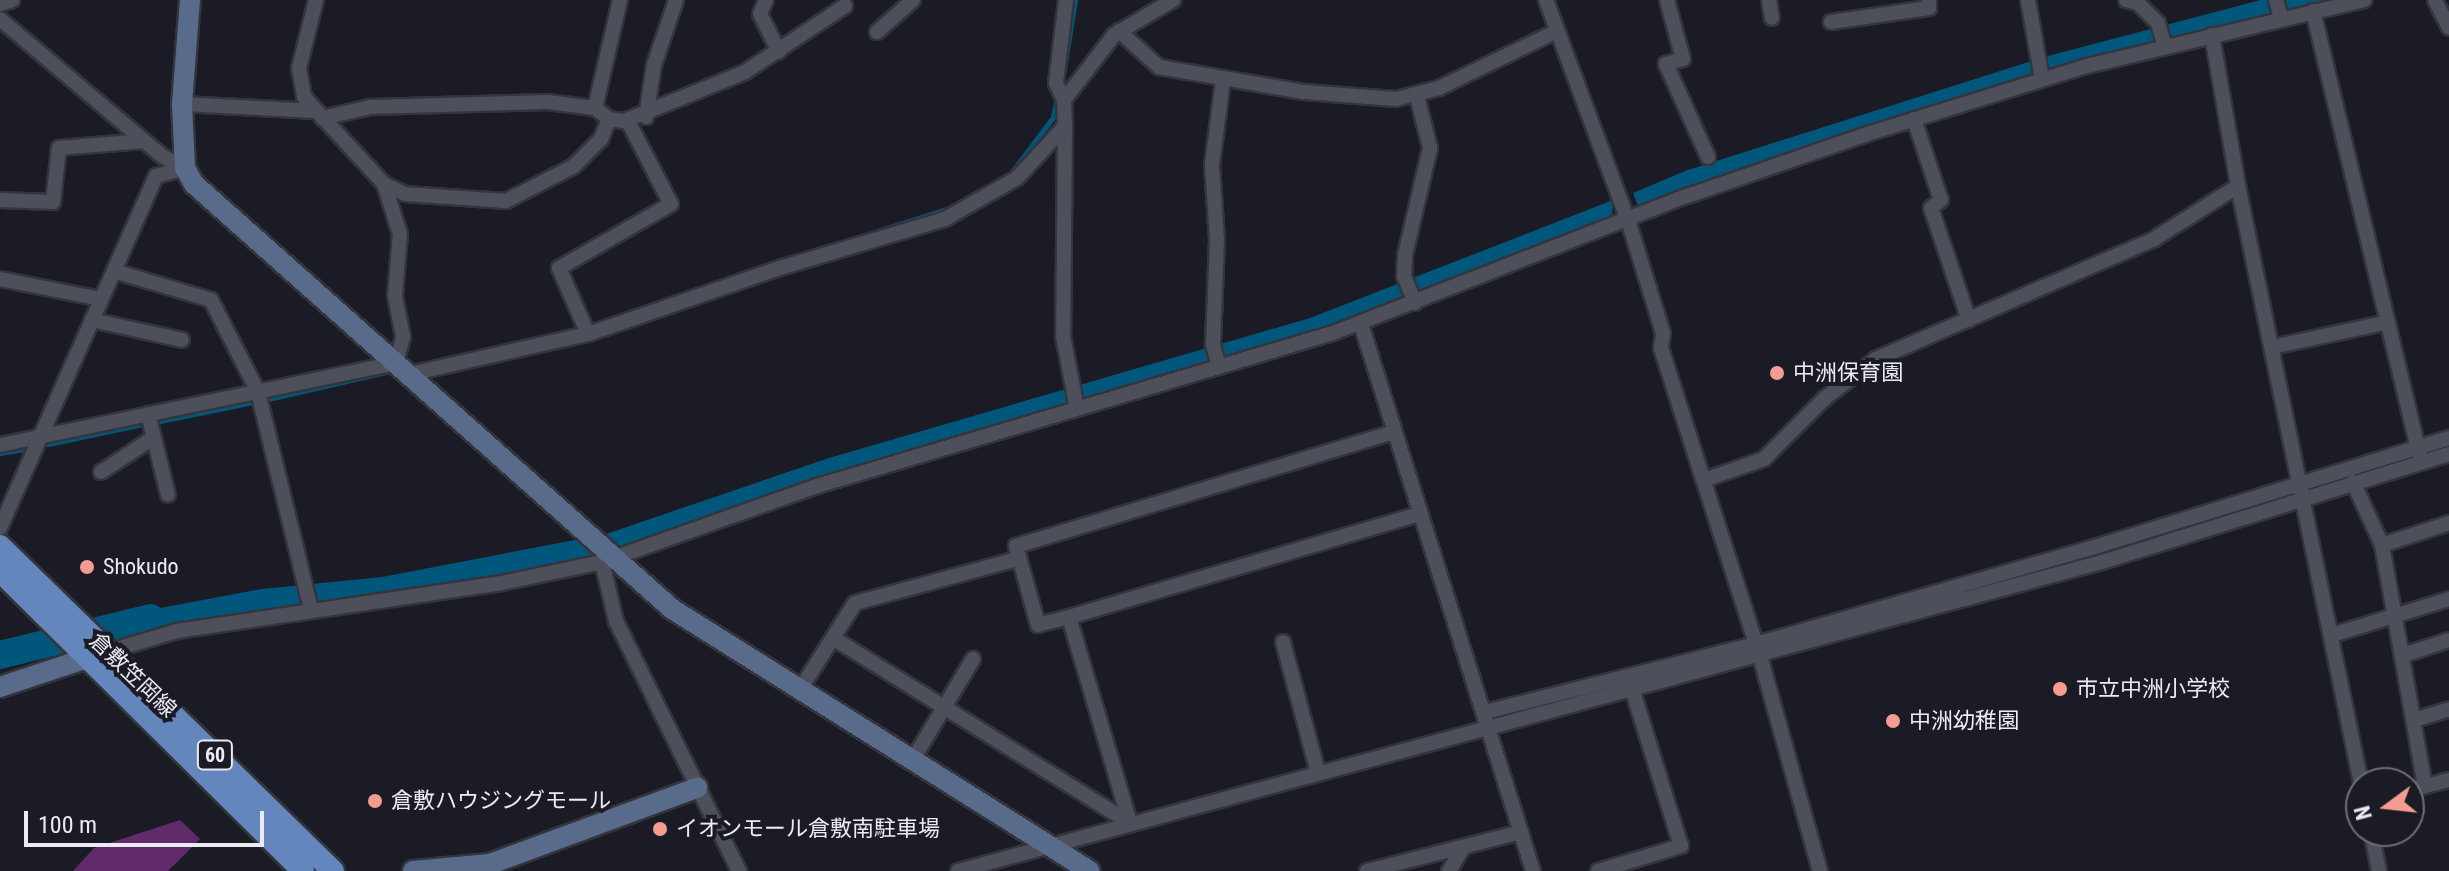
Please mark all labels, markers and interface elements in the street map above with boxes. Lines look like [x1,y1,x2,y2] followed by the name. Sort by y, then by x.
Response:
[1793,360,1903,386] place label: 中洲保育園
[1768,364,1786,382] marker: 中洲保育園
[103,554,179,580] place label: Shokudo
[78,558,96,576] marker: Shokudo
[84,627,182,723] street label: 倉敷笠岡線
[2076,676,2230,702] place label: 市立中洲小学校
[2051,680,2069,698] marker: 市立中洲小学校
[1909,708,2019,734] place label: 中洲幼稚園
[1884,712,1902,730] marker: 中洲幼稚園
[195,739,235,771] road number: 60
[2345,767,2425,847] north arrow
[391,788,611,814] place label: 倉敷ハウジングモール
[366,792,384,810] marker: 倉敷ハウジングモール
[28,795,268,845] scale bar
[2349,803,2377,823] text: N
[38,811,97,839] text: 100 m
[676,816,940,842] place label: イオンモール倉敷南駐車場
[651,820,669,838] marker: イオンモール倉敷南駐車場

